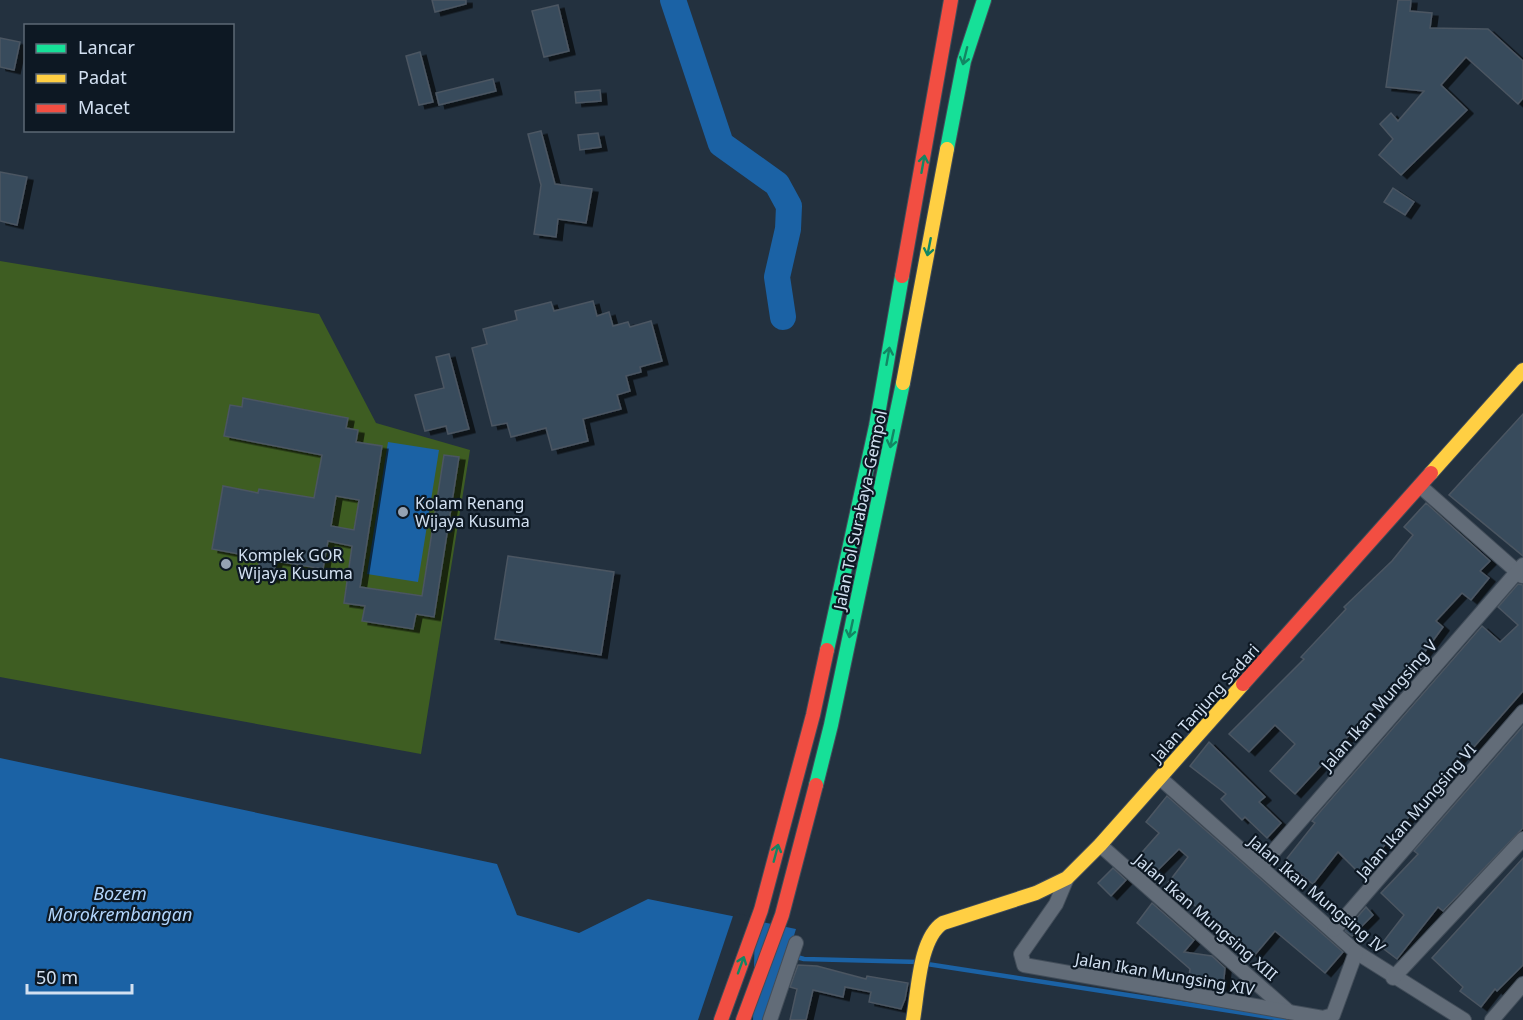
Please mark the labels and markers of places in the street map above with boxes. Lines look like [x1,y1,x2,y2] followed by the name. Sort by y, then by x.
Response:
[415,492,530,532] place label: Kolam Renang Wijaya Kusuma
[396,505,410,519] marker: Kolam Renang Wijaya Kusuma
[238,544,353,584] place label: Komplek GOR Wijaya Kusuma
[219,557,233,571] marker: Komplek GOR Wijaya Kusuma

